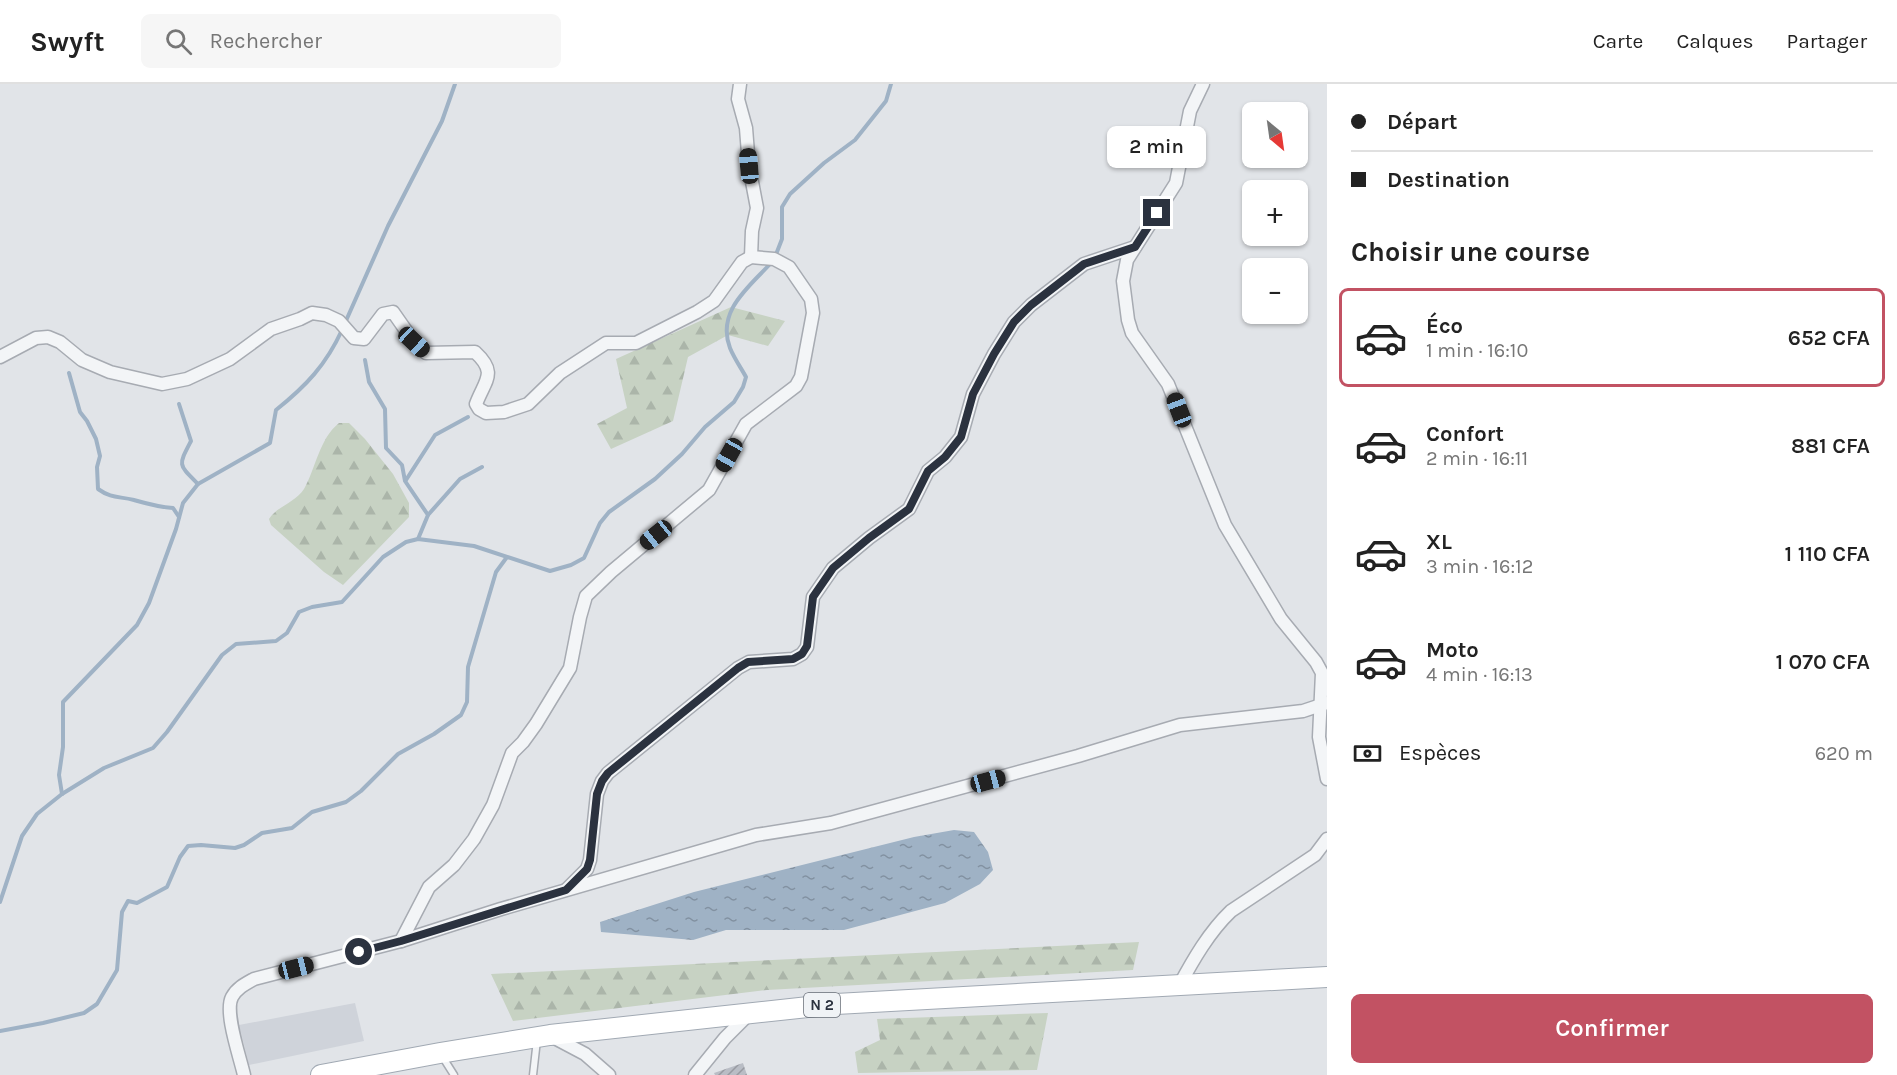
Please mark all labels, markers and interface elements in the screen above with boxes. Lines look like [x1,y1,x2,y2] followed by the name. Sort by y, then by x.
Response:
[141,14,561,68] search box
[30,25,105,58] text: Swyft
[162,25,195,58] icon: search
[210,28,322,54] text: Rechercher
[1593,29,1643,53] text: Carte
[1676,29,1754,53] text: Calques
[1787,29,1867,53] text: Partager
[1242,102,1308,168] north arrow
[1242,102,1308,324] map controls
[1387,109,1457,135] text: Départ
[1108,126,1206,168] callout: 2 min
[1129,135,1184,158] text: 2 min
[738,147,760,185] car
[1387,167,1510,193] text: Destination
[1242,180,1308,246] button: +
[1143,199,1170,226] route end
[1351,236,1590,268] text: Choisir une course
[1242,258,1308,324] button: −
[1354,311,1408,365] icon: car
[1426,313,1463,339] text: Éco
[395,323,433,361] car
[1788,325,1870,351] text: 652 CFA
[1426,339,1528,362] text: 1 min · 16:10
[1164,390,1194,430] car
[1354,419,1408,473] icon: car
[1426,421,1504,447] text: Confort
[1791,433,1870,459] text: 881 CFA
[712,435,746,475] car
[1426,447,1528,470] text: 2 min · 16:11
[636,517,676,553] car
[1354,527,1408,581] icon: car
[1426,529,1452,555] text: XL
[1785,541,1870,567] text: 1 110 CFA
[1426,555,1533,578] text: 3 min · 16:12
[1354,635,1408,689] icon: car
[1426,637,1479,663] text: Moto
[1775,649,1870,675] text: 1 070 CFA
[1426,663,1533,686] text: 4 min · 16:13
[1351,737,1384,770] icon: cash
[1399,740,1481,766] text: Espèces
[1815,742,1873,765] text: 620 m
[968,768,1008,794] car
[345,938,372,965] route start
[276,955,316,981] car
[804,993,840,1017] road number: N 2
[1351,994,1873,1063] button: Confirmer

